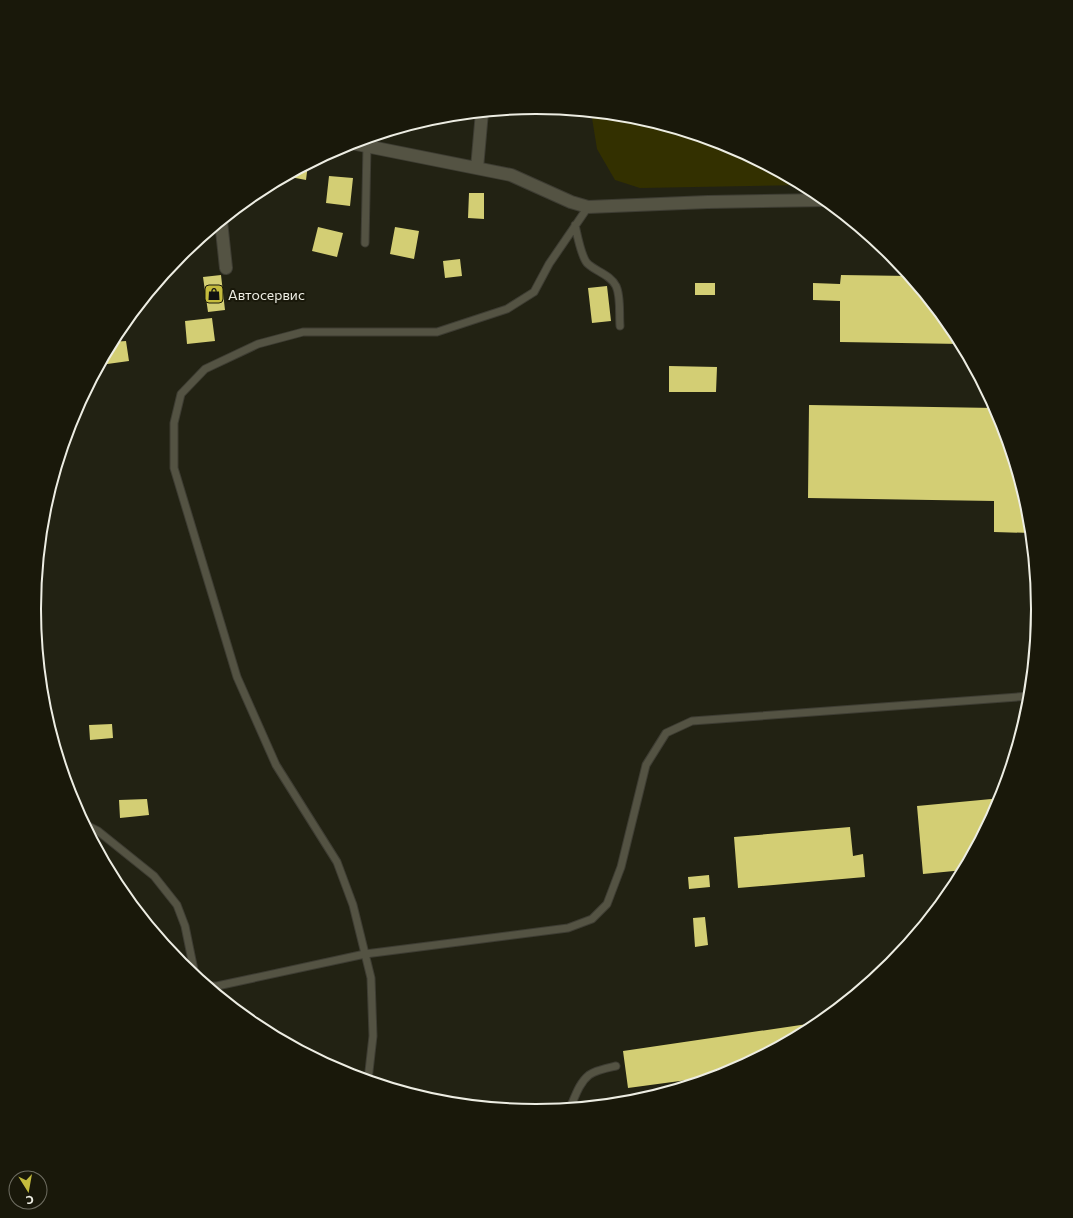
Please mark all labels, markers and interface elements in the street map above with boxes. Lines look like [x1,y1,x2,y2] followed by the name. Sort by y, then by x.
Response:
[203,283,225,305] shop icon: Автосервис
[228,286,305,303] place label: Автосервис
[8,1170,48,1210] north arrow
[25,1193,35,1207] text: С

